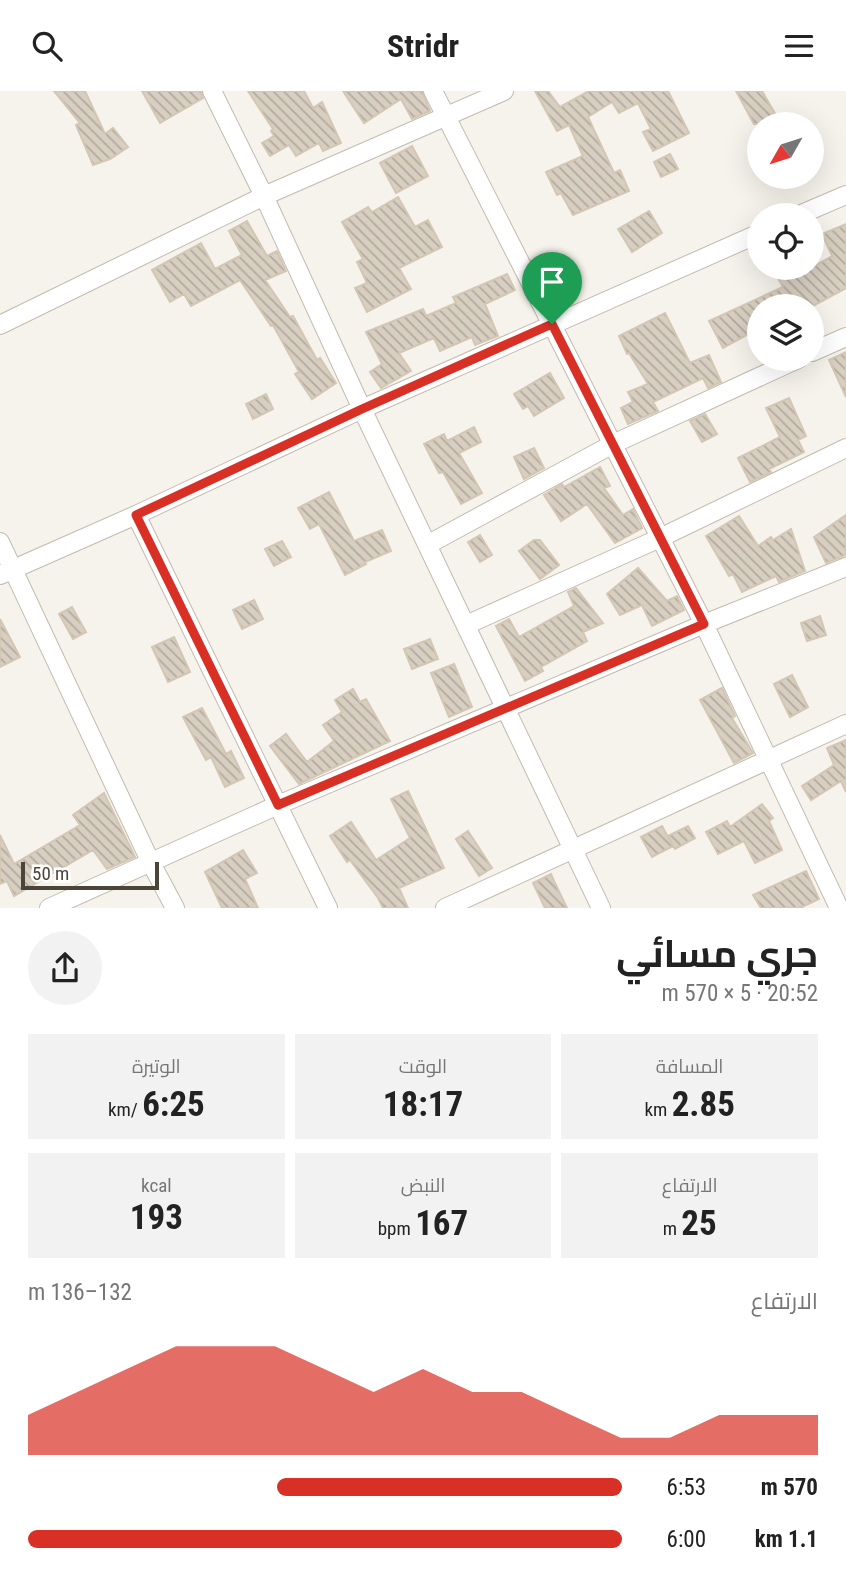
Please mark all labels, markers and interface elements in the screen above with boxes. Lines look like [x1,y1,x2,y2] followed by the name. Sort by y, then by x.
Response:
[28,27,66,65] icon: search
[387,27,459,65] text: Stridr
[780,27,818,65] icon: menu
[747,112,824,189] north arrow
[747,112,824,371] map controls
[747,203,824,280] button: locate
[522,252,582,324] pin
[533,263,571,301] icon: arrive
[747,294,824,371] button: layers
[21,859,159,891] scale bar
[32,862,69,885] text: 50 m
[28,931,102,1005] button: share
[616,932,818,976] text: جري مسائي
[662,980,818,1007] text: 20:52 · 5 × 570 m
[132,1055,181,1078] text: الوتيرة
[399,1055,447,1078] text: الوقت
[656,1055,723,1078] text: المسافة
[142,1084,205,1125] text: 6:25
[383,1084,463,1125] text: 18:17
[672,1084,735,1125] text: 2.85
[108,1098,142,1121] text: /km
[644,1098,672,1121] text: km
[141,1174,172,1197] text: kcal
[401,1174,445,1197] text: النبض
[662,1174,718,1197] text: الارتفاع
[130,1197,183,1238] text: 193
[415,1203,468,1244] text: 167
[681,1203,717,1244] text: 25
[378,1217,415,1240] text: bpm
[663,1217,681,1240] text: m
[28,1279,132,1306] text: 132–136 m
[751,1288,818,1315] text: الارتفاع
[667,1474,706,1501] text: 6:53
[761,1474,818,1501] text: 570 m
[667,1526,706,1553] text: 6:00
[755,1526,818,1553] text: 1.1 km

